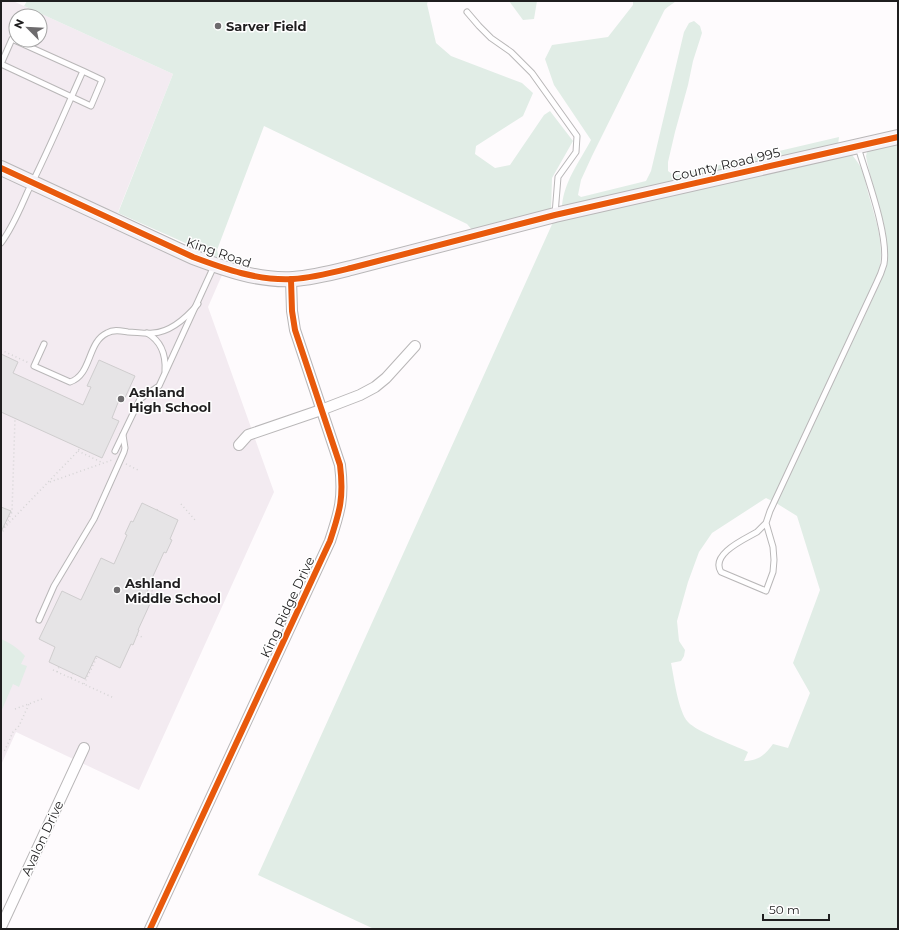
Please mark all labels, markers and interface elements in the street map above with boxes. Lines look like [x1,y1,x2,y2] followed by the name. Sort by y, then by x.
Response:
[8,8,48,48] north arrow
[11,17,27,31] text: N
[226,18,307,34] place label: Sarver Field
[213,21,223,31] marker: Sarver Field
[670,144,782,184] street label: County Road 995
[184,233,254,271] street label: King Road
[128,384,211,415] place label: Ashland High School
[116,394,126,404] marker: Ashland High School
[257,554,318,660] street label: King Ridge Drive
[124,575,221,606] place label: Ashland Middle School
[112,585,122,595] marker: Ashland Middle School
[18,798,66,878] street label: Avalon Drive
[763,896,829,922] scale bar
[769,902,800,917] text: 50 m

